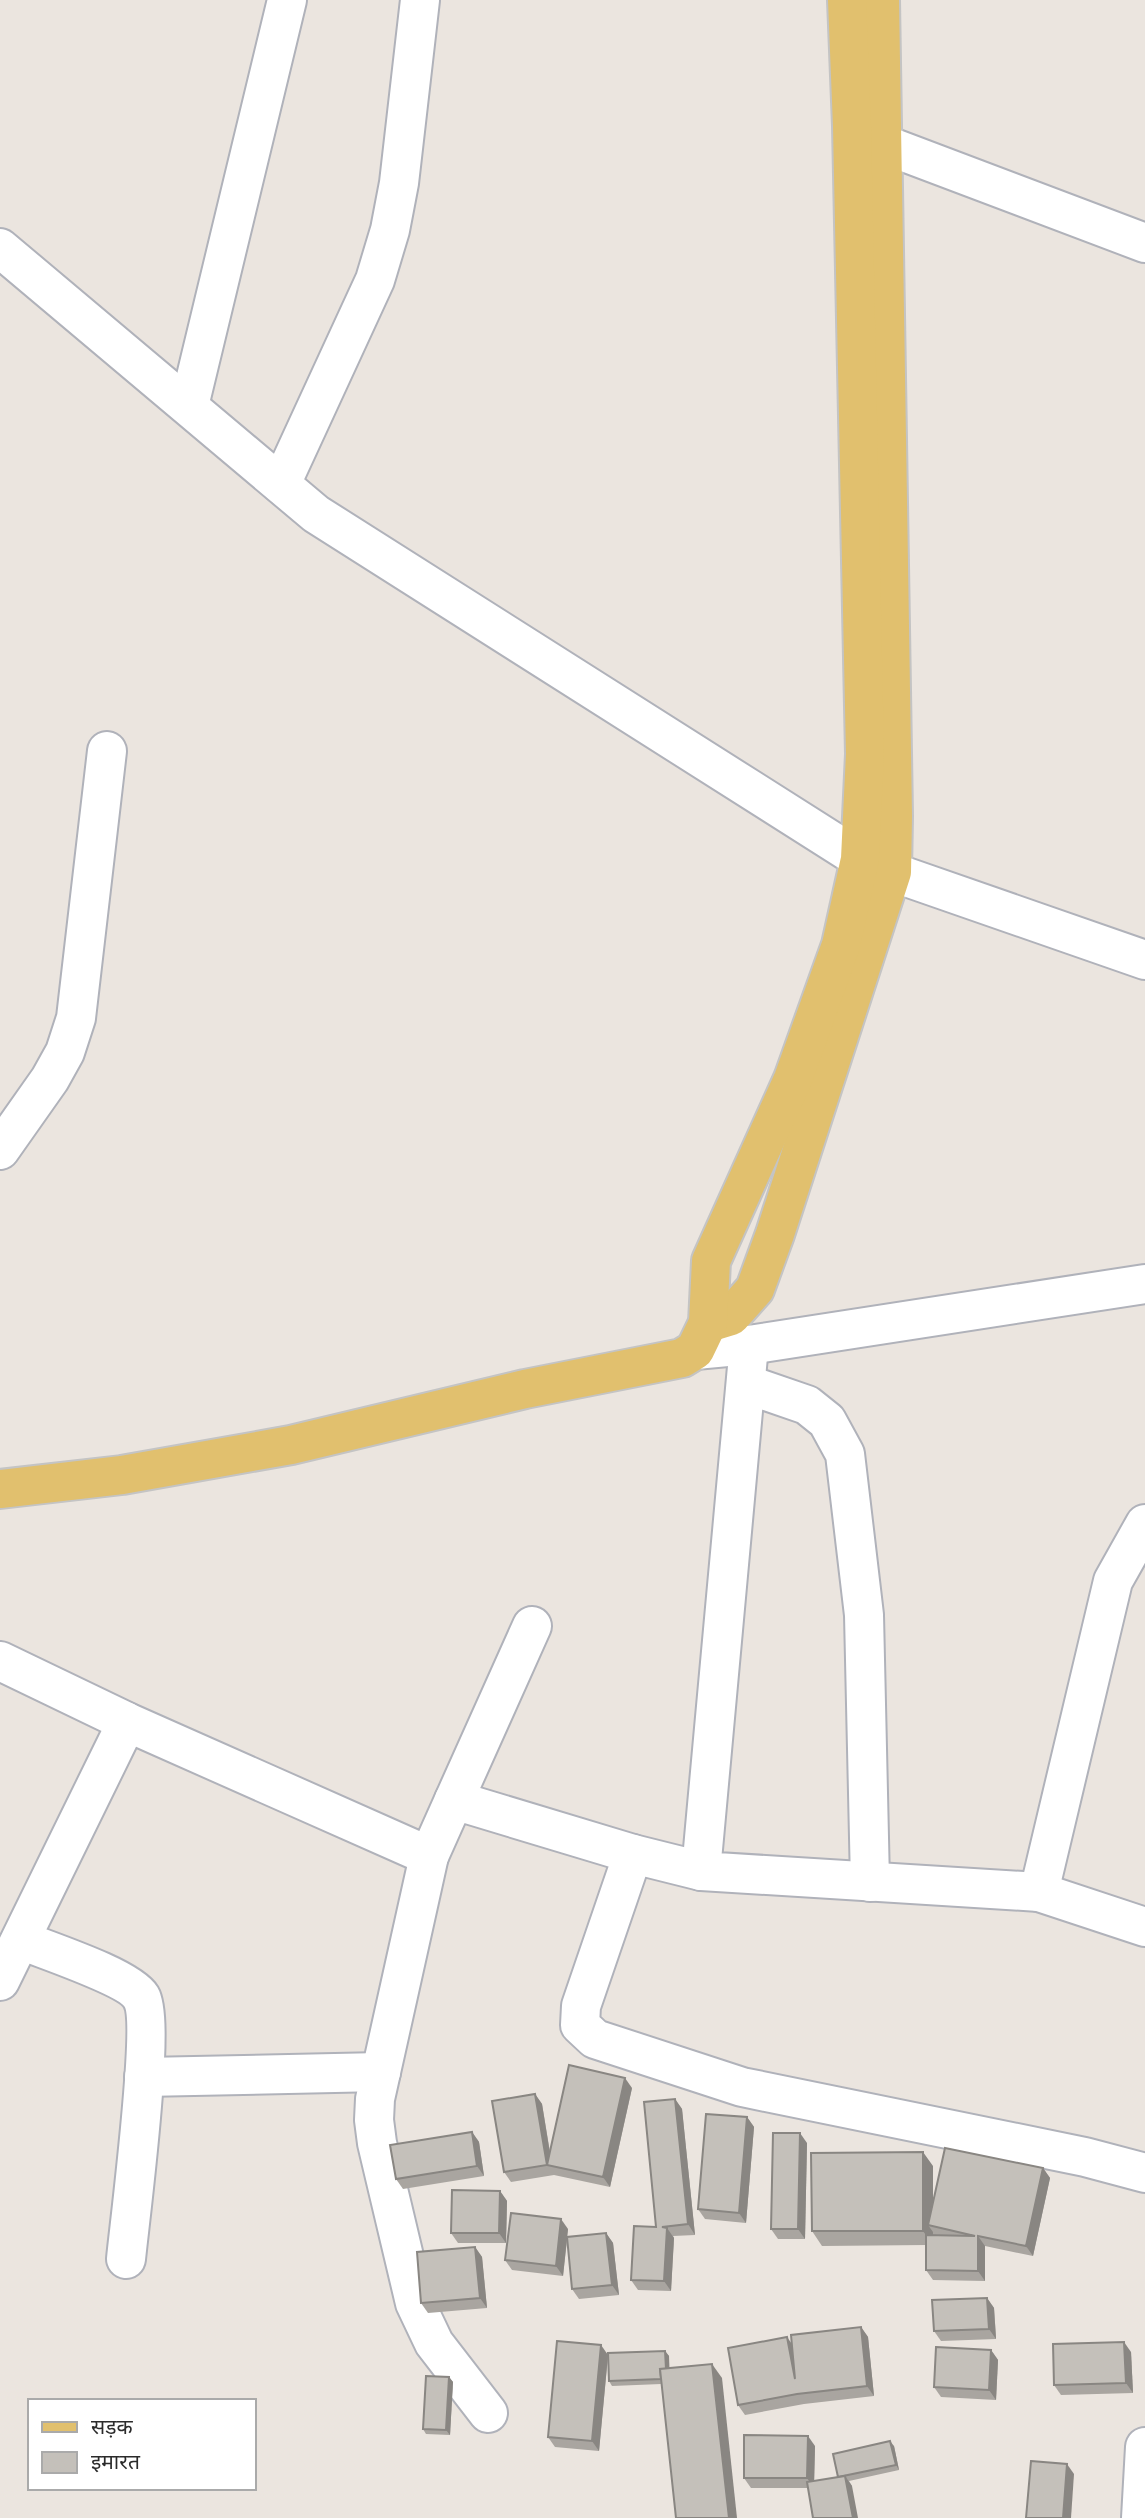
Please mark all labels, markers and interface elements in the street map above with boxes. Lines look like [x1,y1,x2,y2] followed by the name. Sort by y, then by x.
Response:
[28,2399,256,2490] legend
[91,2413,133,2439] text: सड़क
[91,2448,141,2474] text: इमारत

